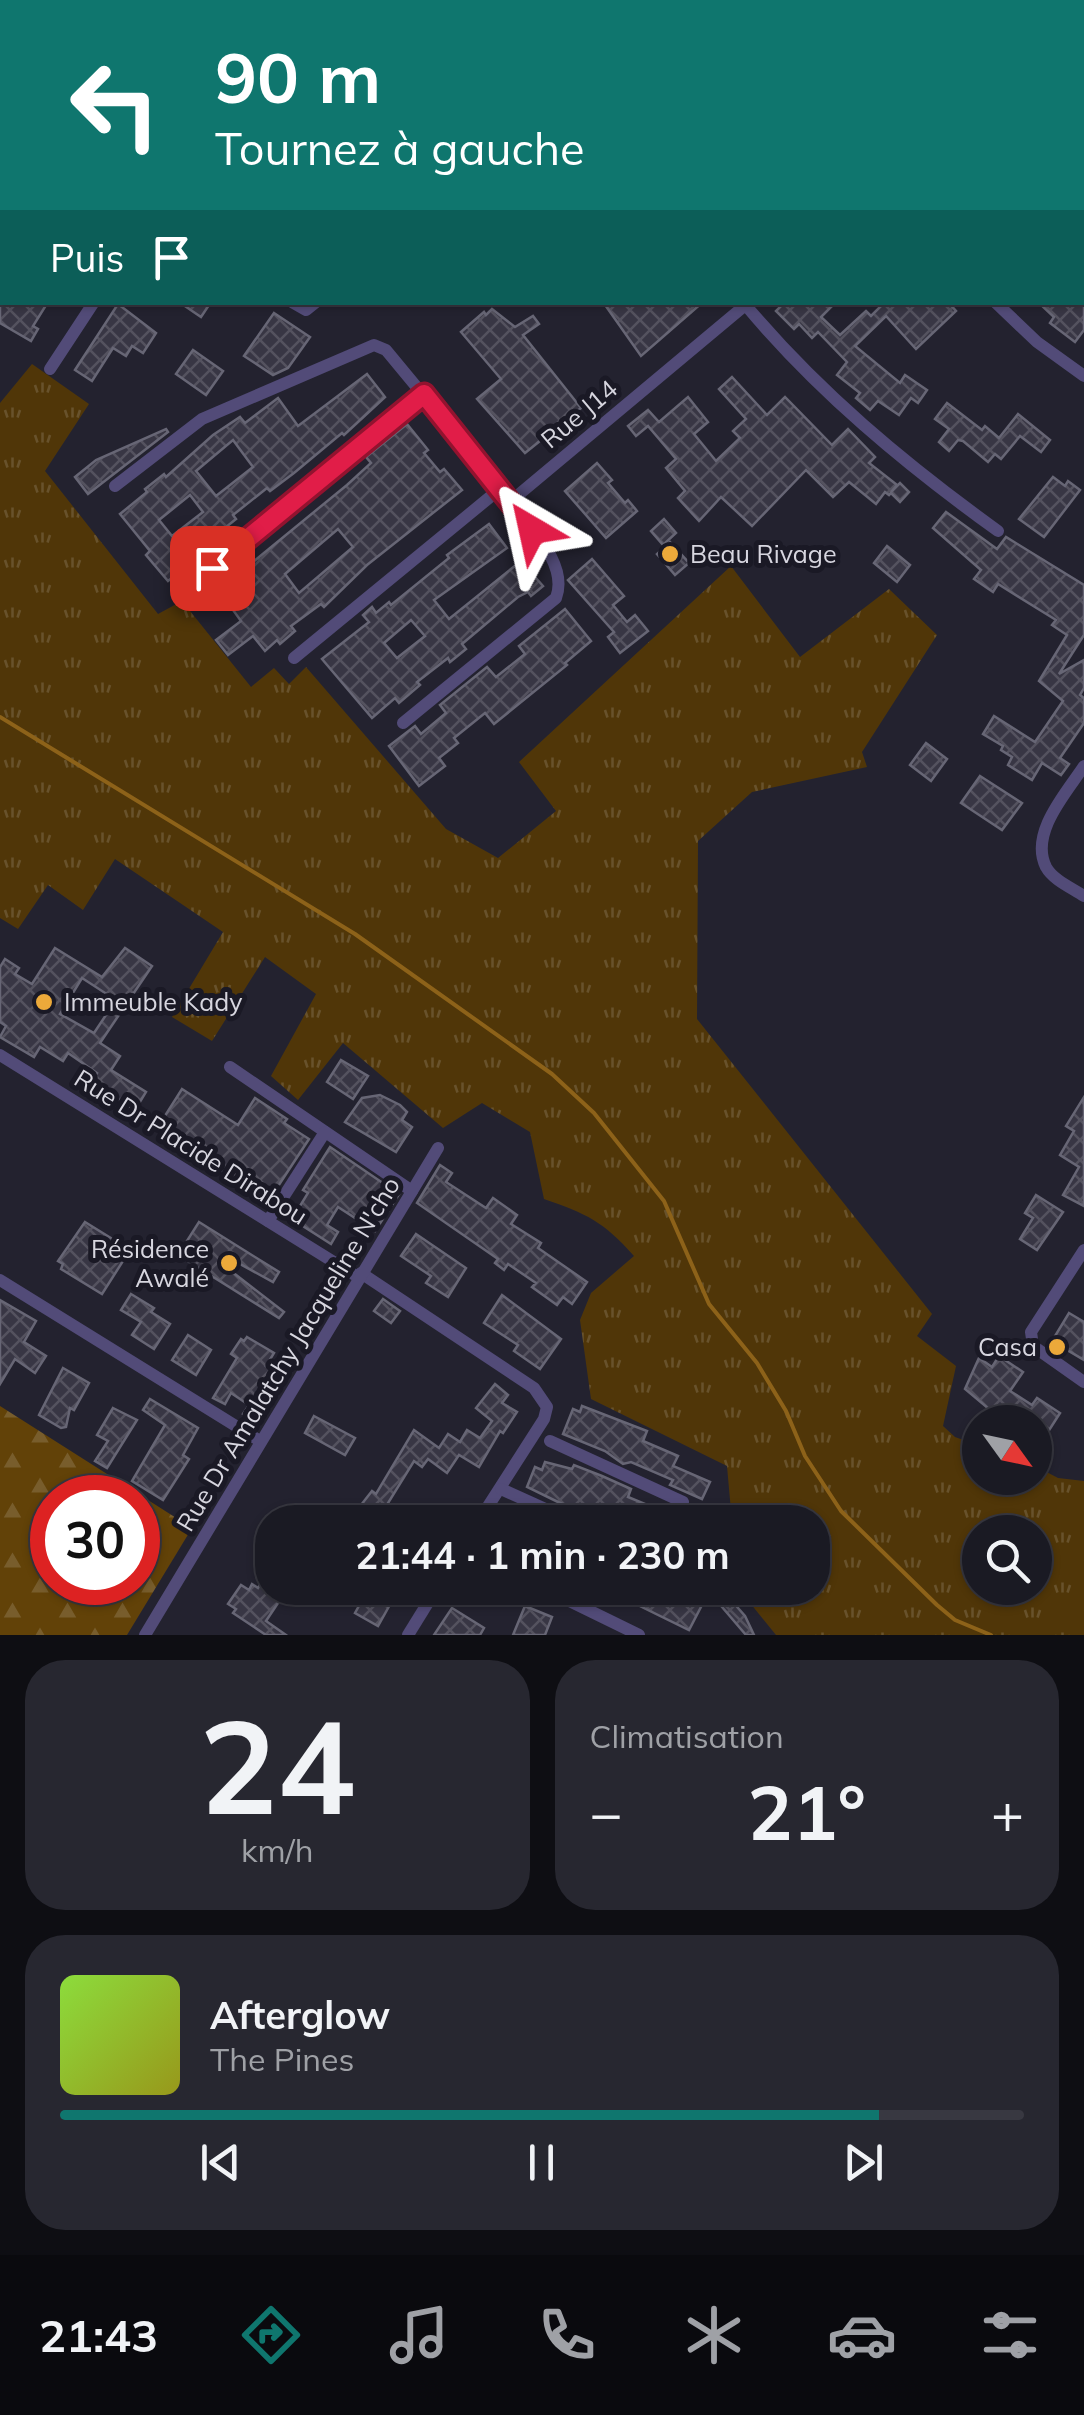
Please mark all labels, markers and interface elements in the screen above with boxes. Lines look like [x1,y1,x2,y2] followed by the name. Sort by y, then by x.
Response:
[215,33,381,121] text: 90 m
[50,40,180,170] icon: left
[215,120,585,176] text: Tournez à gauche
[144,230,199,285] icon: arrive
[50,234,124,282] text: Puis
[534,373,623,454] street label: Rue J14
[480,478,584,582] position arrow
[170,526,255,611] pin
[690,538,837,569] place label: Beau Rivage
[185,541,240,596] icon: arrive
[659,543,681,565] marker: Beau Rivage
[64,986,243,1017] place label: Immeuble Kady
[33,991,55,1013] marker: Immeuble Kady
[69,1062,314,1231] street label: Rue Dr Placide Dirabou
[169,1171,406,1537] street label: Rue Dr Amalatchy Jacqueline N'cho
[91,1233,209,1293] place label: Résidence Awalé
[218,1252,240,1274] marker: Résidence Awalé
[978,1331,1037,1362] place label: Casa
[1046,1336,1068,1358] marker: Casa
[962,1405,1052,1495] north arrow
[962,1405,1052,1605] map controls
[30,1475,160,1605] speed limit sign: 30
[962,1515,1052,1605] button: search
[355,1531,730,1579] text: 21:44 · 1 min · 230 m
[199,1683,355,1847] text: 24
[590,1716,784,1756] text: Climatisation
[748,1765,866,1859] text: 21°
[590,1778,623,1847] text: −
[991,1778,1024,1847] text: +
[241,1830,313,1870] text: km/h
[210,1991,390,2039] text: Afterglow
[210,2039,354,2079] text: The Pines
[193,2135,248,2190] icon: previous
[514,2135,569,2190] icon: pause
[836,2135,891,2190] icon: next
[236,2300,306,2370] icon: directions
[384,2300,454,2370] icon: music
[532,2300,602,2370] icon: phone
[679,2300,749,2370] icon: climate
[827,2300,897,2370] icon: car
[975,2300,1045,2370] icon: filters
[39,2307,158,2363] text: 21:43

